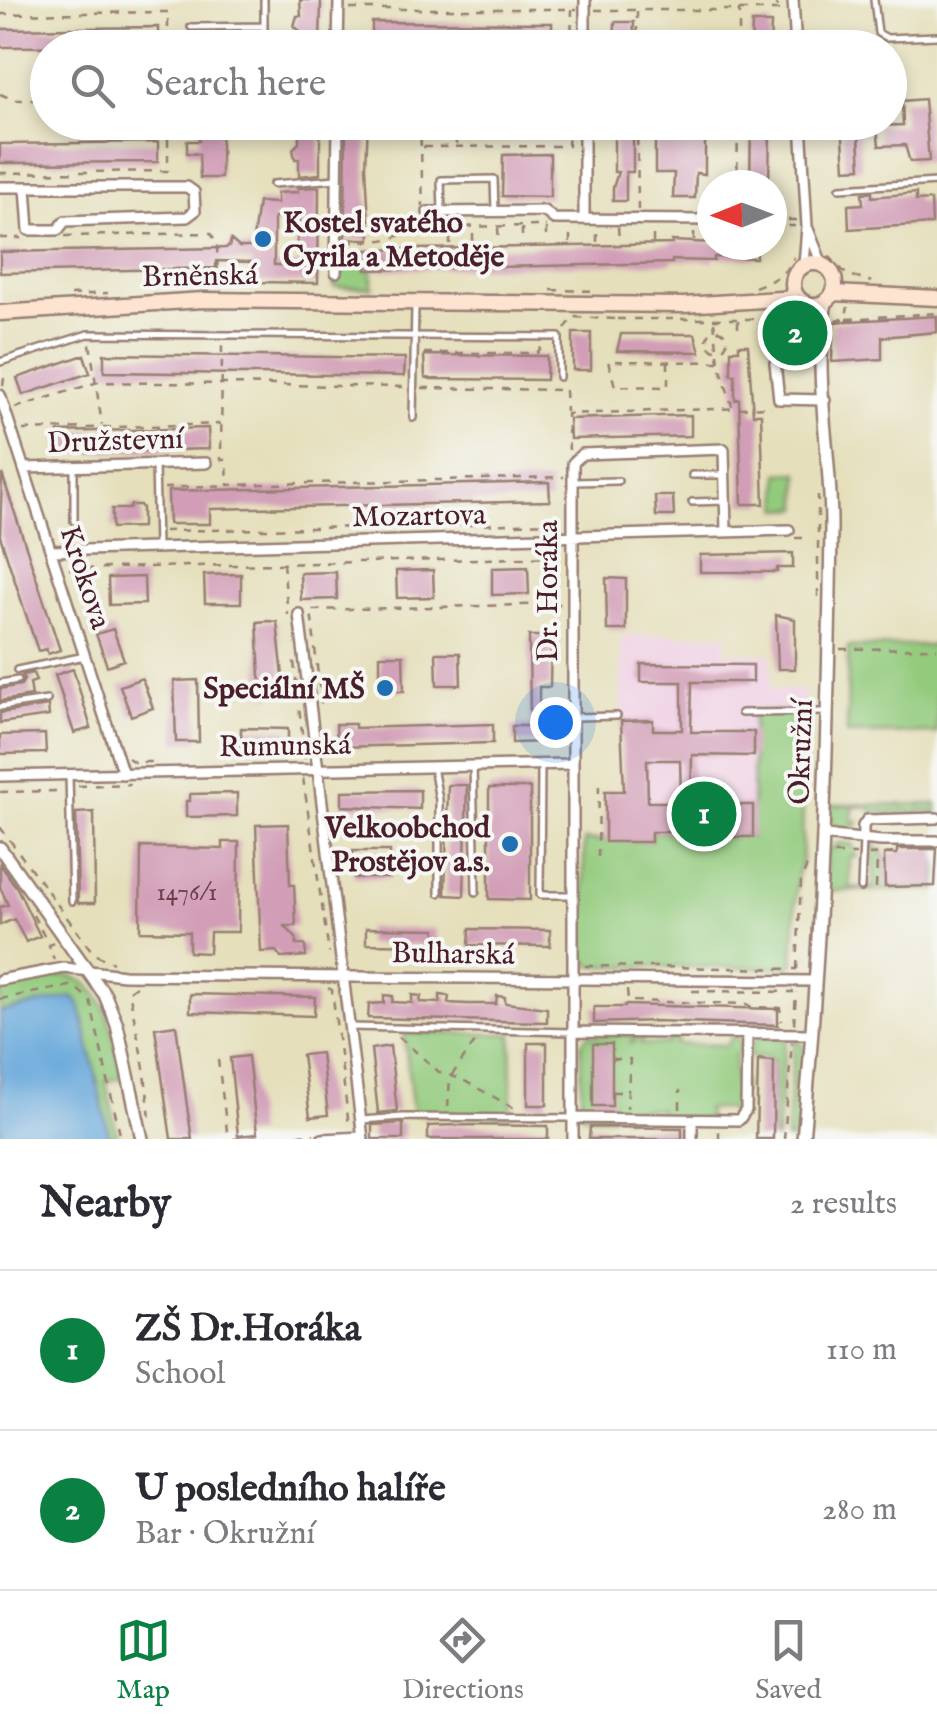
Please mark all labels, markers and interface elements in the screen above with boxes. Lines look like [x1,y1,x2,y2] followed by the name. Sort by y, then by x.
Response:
[30,30,907,140] search box
[65,58,120,113] icon: search
[145,61,326,109] text: Search here
[697,170,787,260] north arrow
[283,205,504,277] place label: Kostel svatého Cyrila a Metoděje
[252,228,274,250] marker: Kostel svatého Cyrila a Metoděje
[142,257,258,297] street label: Brněnská
[762,296,828,370] pin: 2
[46,421,186,463] street label: Družstevní
[352,497,486,537] street label: Mozartova
[530,520,568,662] street label: Dr. Horáka
[50,521,119,634] street label: Krokova
[203,670,365,709] place label: Speciální MŠ
[374,677,396,699] marker: Speciální MŠ
[530,697,581,748] your location
[781,697,823,805] street label: Okružní
[219,727,352,767] street label: Rumunská
[672,776,736,852] pin: 1
[324,810,491,882] place label: Velkoobchod Prostějov a.s.
[499,833,521,855] marker: Velkoobchod Prostějov a.s.
[157,877,217,909] house number: 1476/1
[391,935,515,975] street label: Bulharská
[40,1178,171,1231] text: Nearby
[790,1184,897,1225] text: 2 results
[135,1306,361,1354] text: ZŠ Dr.Horáka
[67,1330,78,1371] text: 1
[826,1330,897,1371] text: 110 m
[135,1354,225,1395] text: School
[135,1466,446,1514] text: U posledního halíře
[65,1490,80,1531] text: 2
[822,1490,897,1531] text: 280 m
[135,1514,315,1555] text: Bar · Okružní
[116,1613,171,1708] tab: Map
[402,1613,524,1708] tab: Directions
[755,1613,821,1708] tab: Saved

